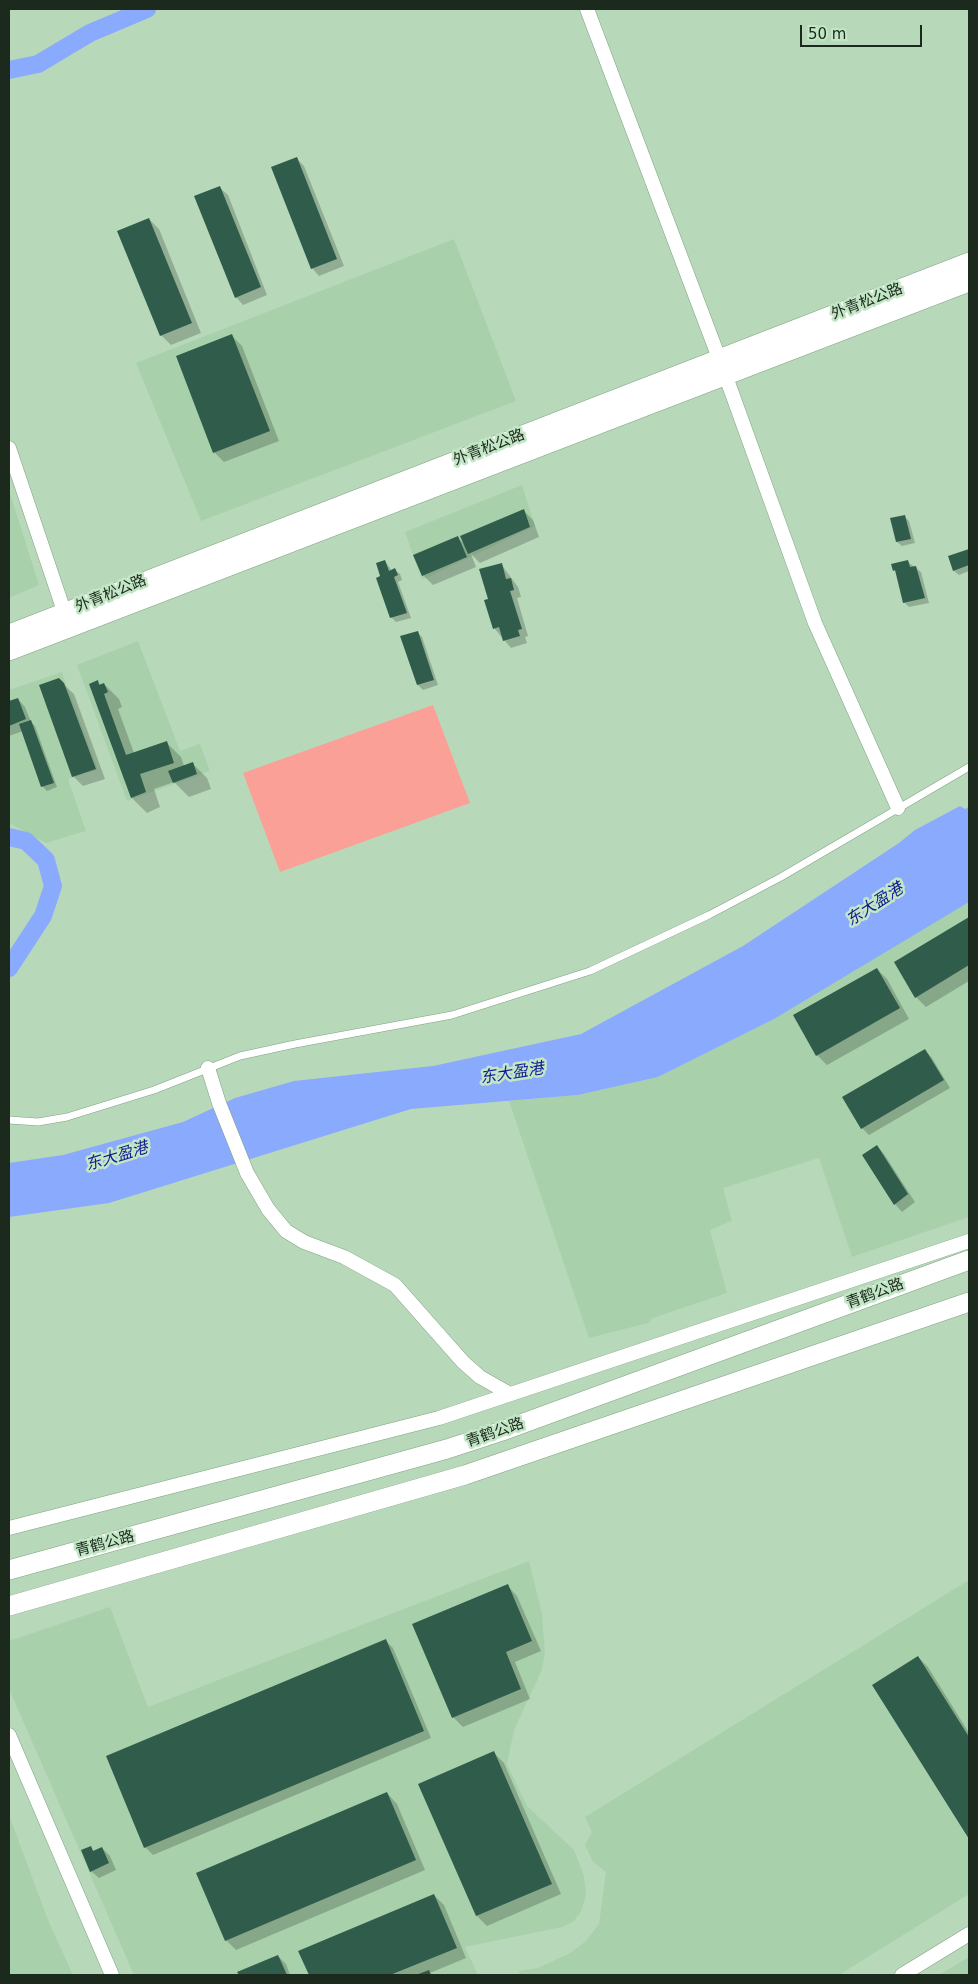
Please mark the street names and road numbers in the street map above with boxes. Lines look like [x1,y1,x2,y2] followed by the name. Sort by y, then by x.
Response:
[829,280,905,324] street label: 外青松公路
[451,426,527,470] street label: 外青松公路
[73,572,149,616] street label: 外青松公路
[844,1275,906,1313] street label: 青鹤公路
[464,1415,526,1451] street label: 青鹤公路
[74,1528,136,1560] street label: 青鹤公路

